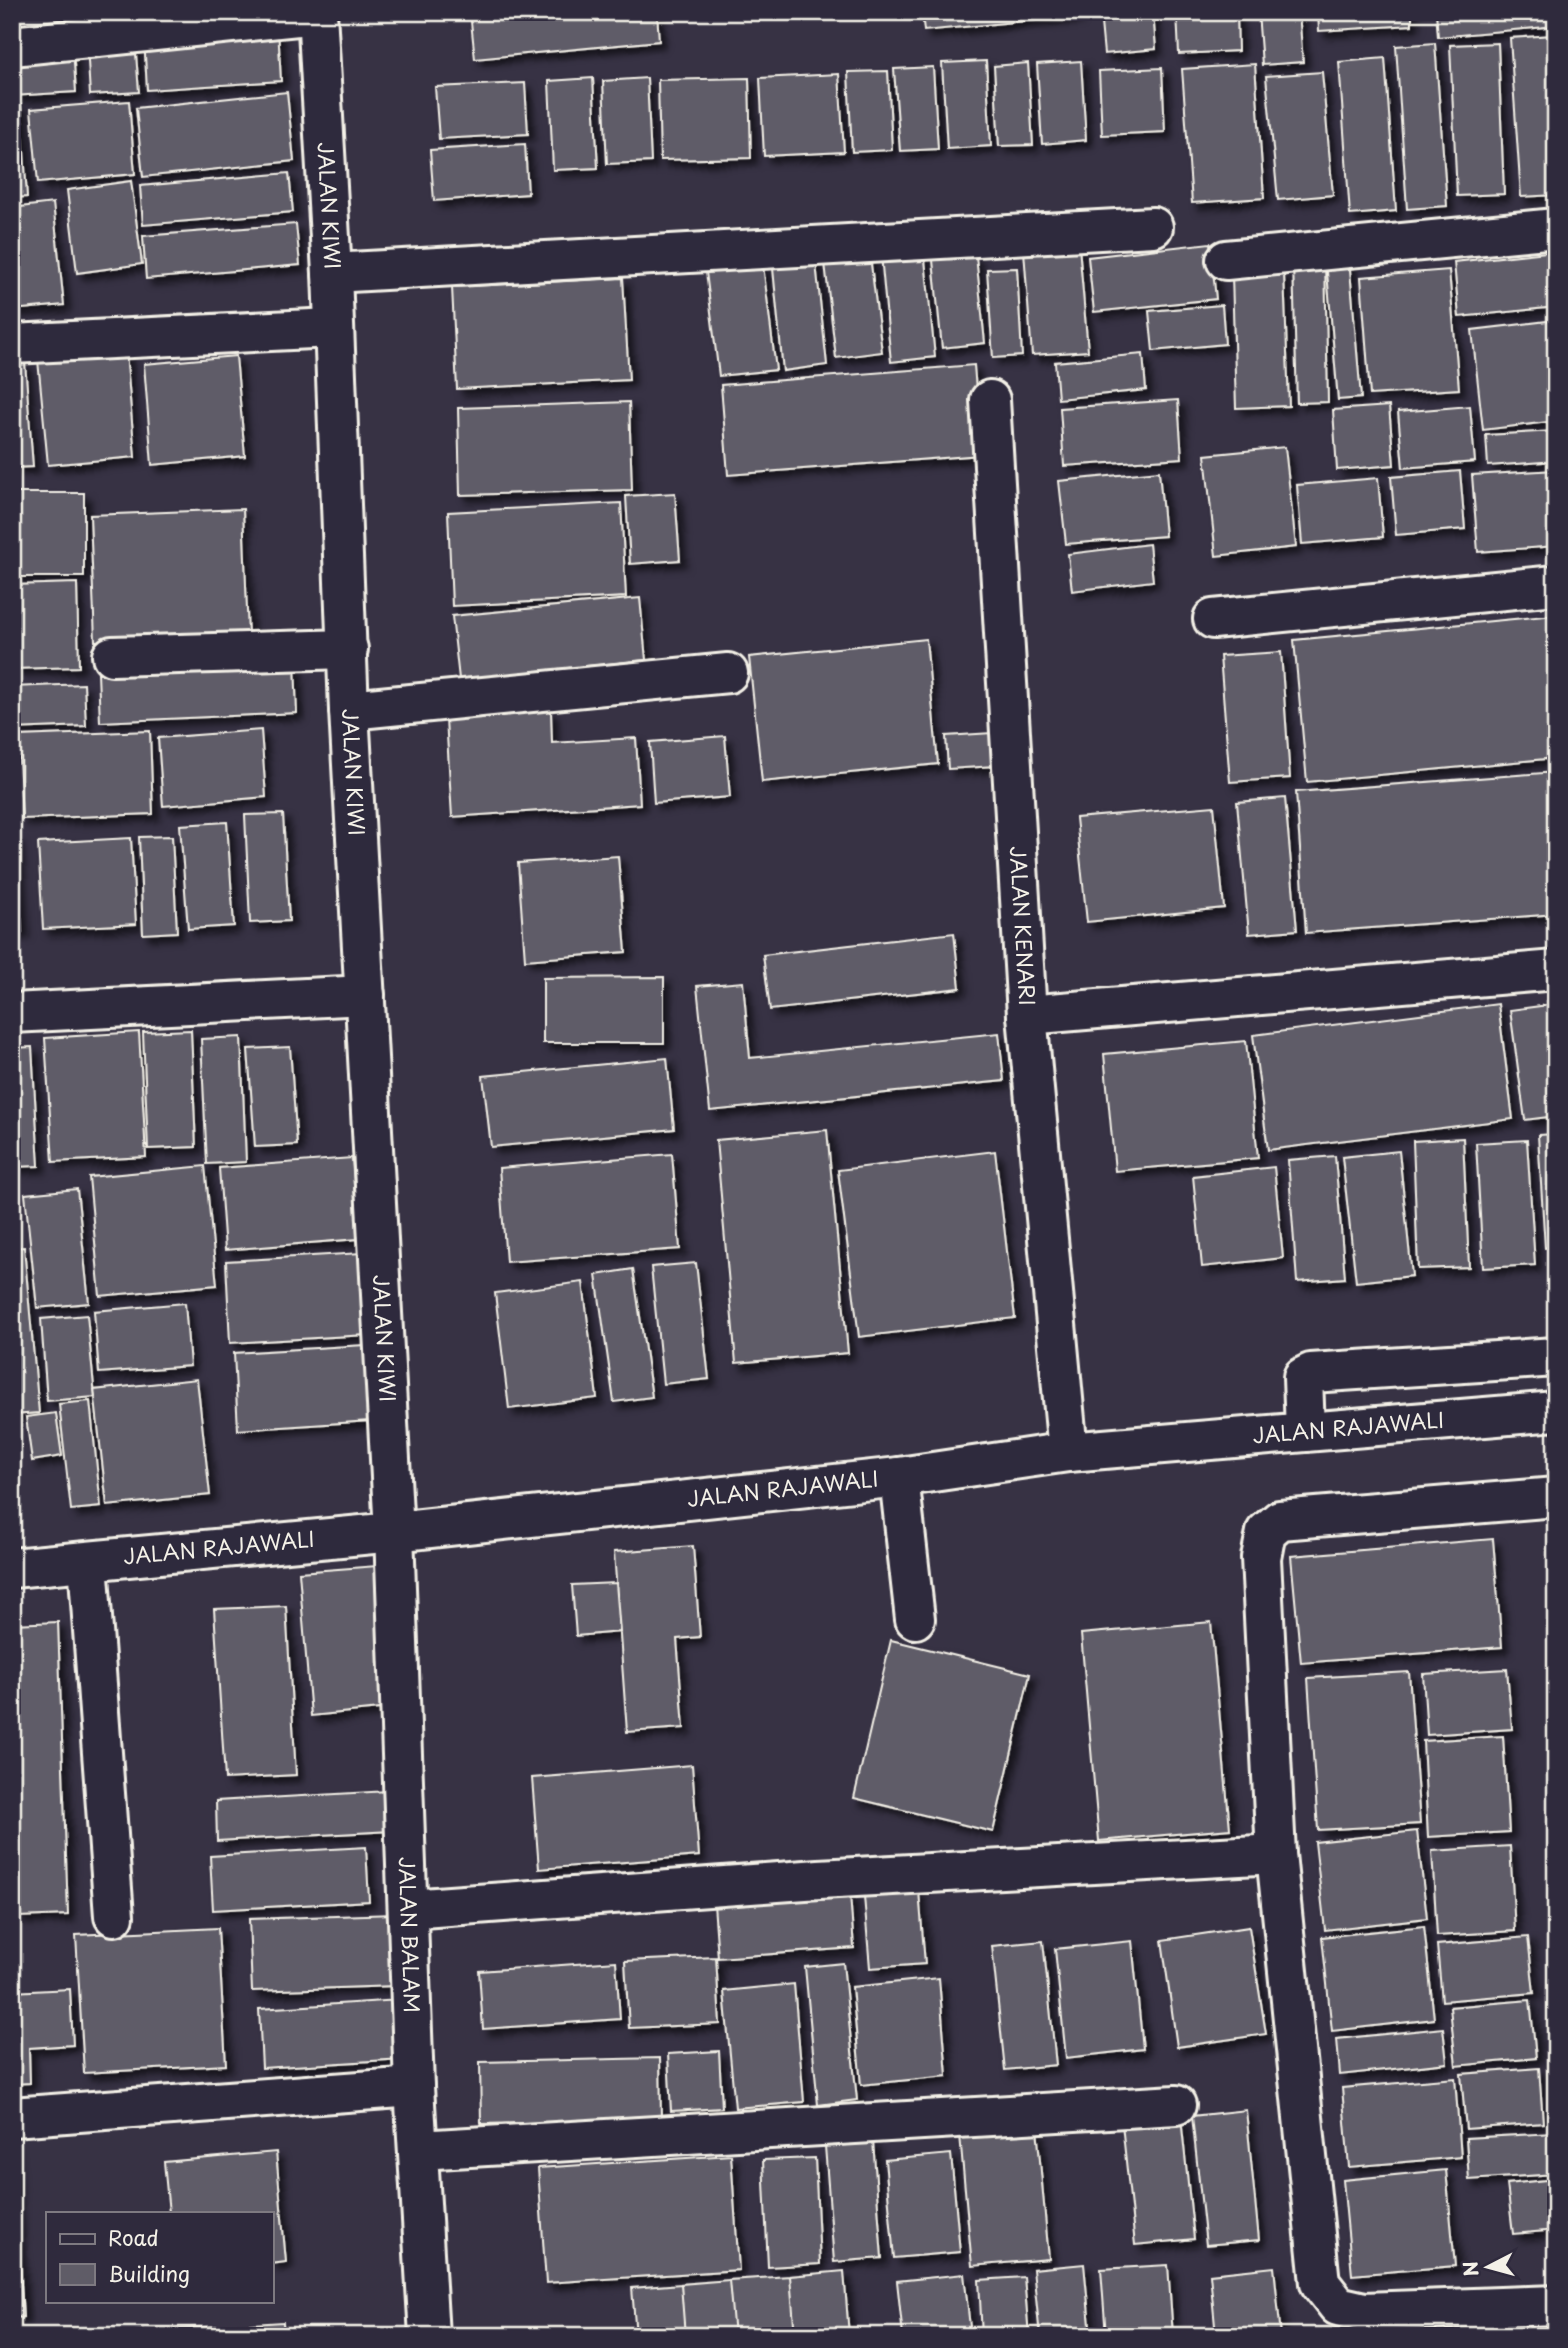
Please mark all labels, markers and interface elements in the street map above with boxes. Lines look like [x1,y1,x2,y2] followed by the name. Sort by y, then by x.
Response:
[310,141,350,270] street label: JALAN KIWI
[335,708,374,837] street label: JALAN KIWI
[1003,845,1044,1007] street label: JALAN KENARI
[366,1274,405,1403] street label: JALAN KIWI
[1251,1402,1446,1450] street label: JALAN RAJAWALI
[685,1461,880,1514] street label: JALAN RAJAWALI
[122,1522,316,1571] street label: JALAN RAJAWALI
[392,1856,429,2013] street label: JALAN BALAM
[46,2212,273,2302] legend
[108,2221,159,2253] text: Road
[1452,2232,1522,2302] north arrow
[108,2257,190,2289] text: Building
[1455,2260,1485,2278] text: N

